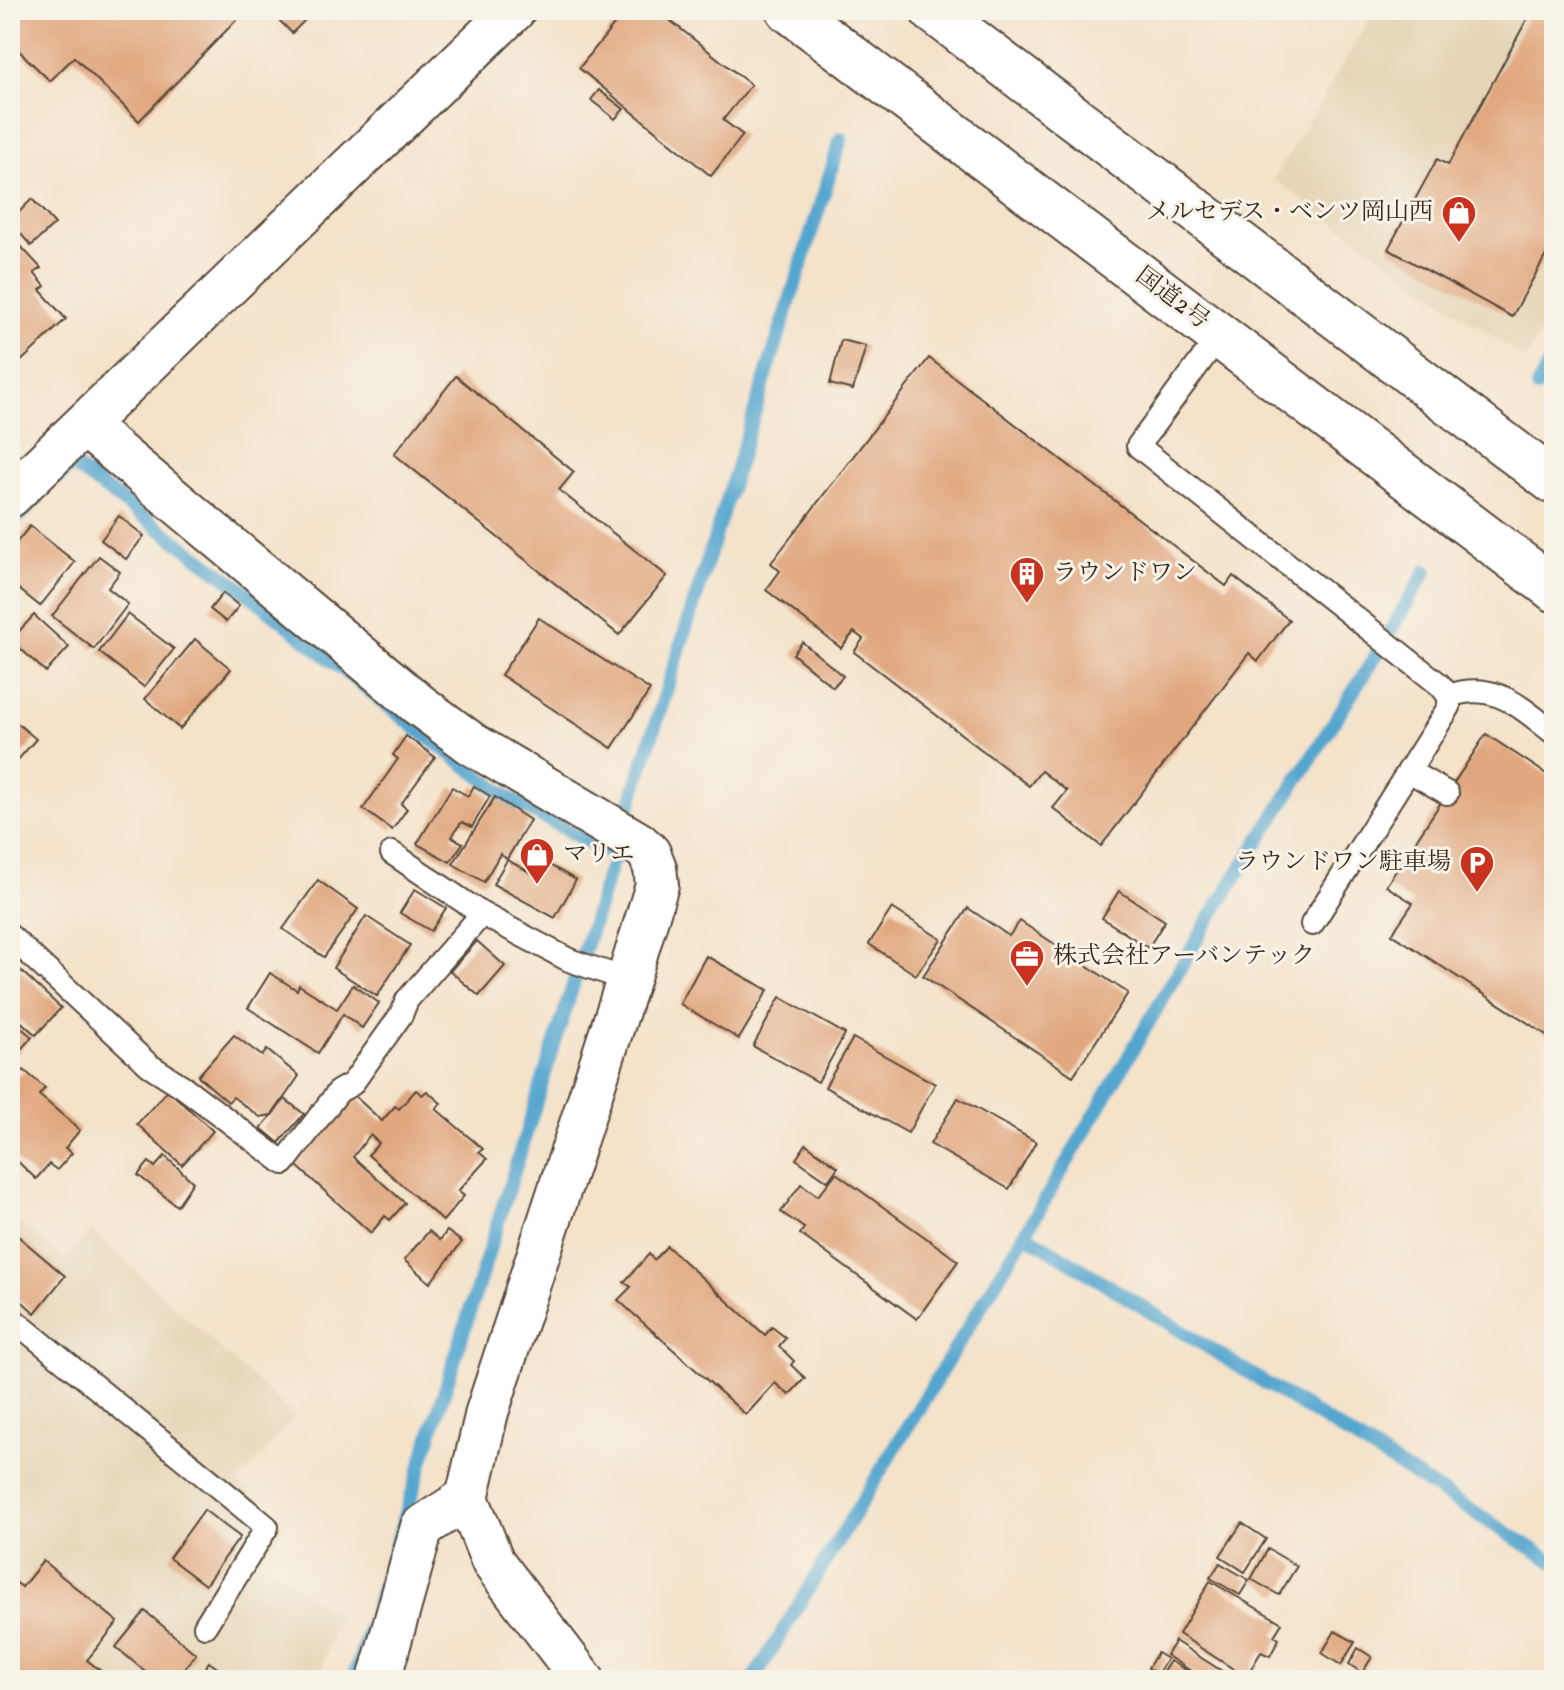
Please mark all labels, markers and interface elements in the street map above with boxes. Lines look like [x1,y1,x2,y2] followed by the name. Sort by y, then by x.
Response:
[1440,194,1478,244] shop icon: メルセデス・ベンツ岡山西
[1146,196,1433,230] place label: メルセデス・ベンツ岡山西
[1128,260,1216,338] street label: 国道2号
[1008,555,1046,605] building icon: ラウンドワン
[1053,557,1197,591] place label: ラウンドワン
[518,836,556,886] shop icon: マリエ
[563,838,635,872] place label: マリエ
[1458,844,1496,894] parking icon: ラウンドワン駐車場
[1235,846,1451,880] place label: ラウンドワン駐車場
[1008,938,1046,988] office icon: 株式会社アーバンテック
[1053,940,1315,974] place label: 株式会社アーバンテック

